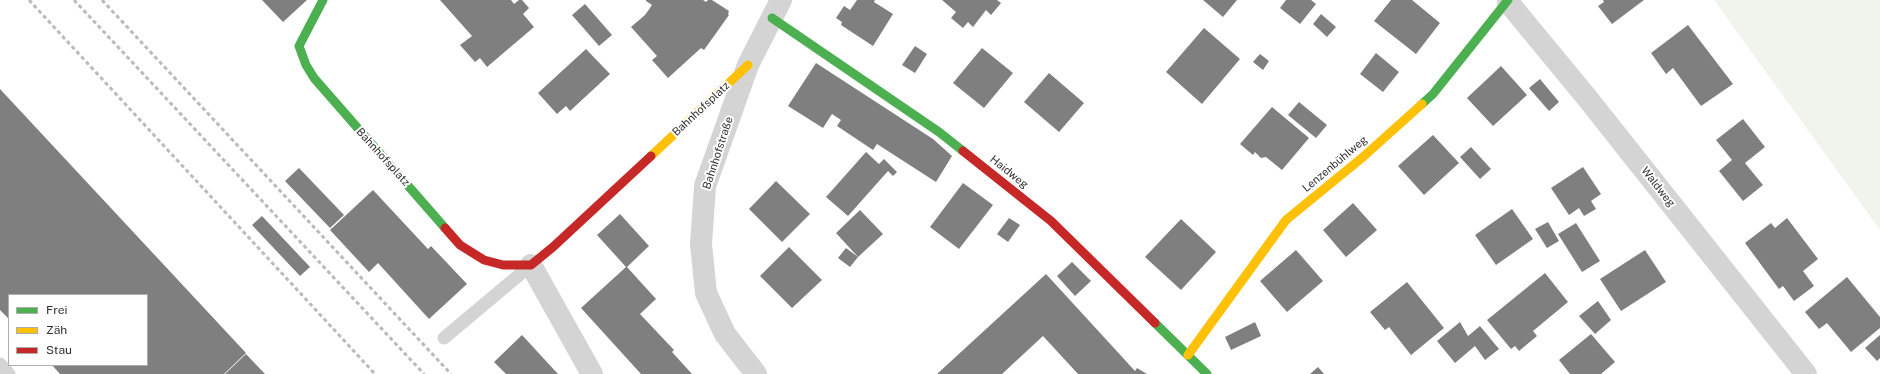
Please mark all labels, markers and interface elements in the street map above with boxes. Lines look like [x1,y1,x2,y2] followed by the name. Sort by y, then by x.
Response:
[670,79,732,139] street label: Bahnhofsplatz
[700,115,736,191] street label: Bahnhofstraße
[353,125,413,189] street label: Bahnhofsplatz
[1300,133,1370,195] street label: Lenzenbühlweg
[987,153,1031,191] street label: Haidweg
[1638,164,1678,210] street label: Waldweg
[8,294,148,366] legend
[46,303,68,317] text: Frei
[46,323,67,337] text: Zäh
[46,343,72,357] text: Stau

